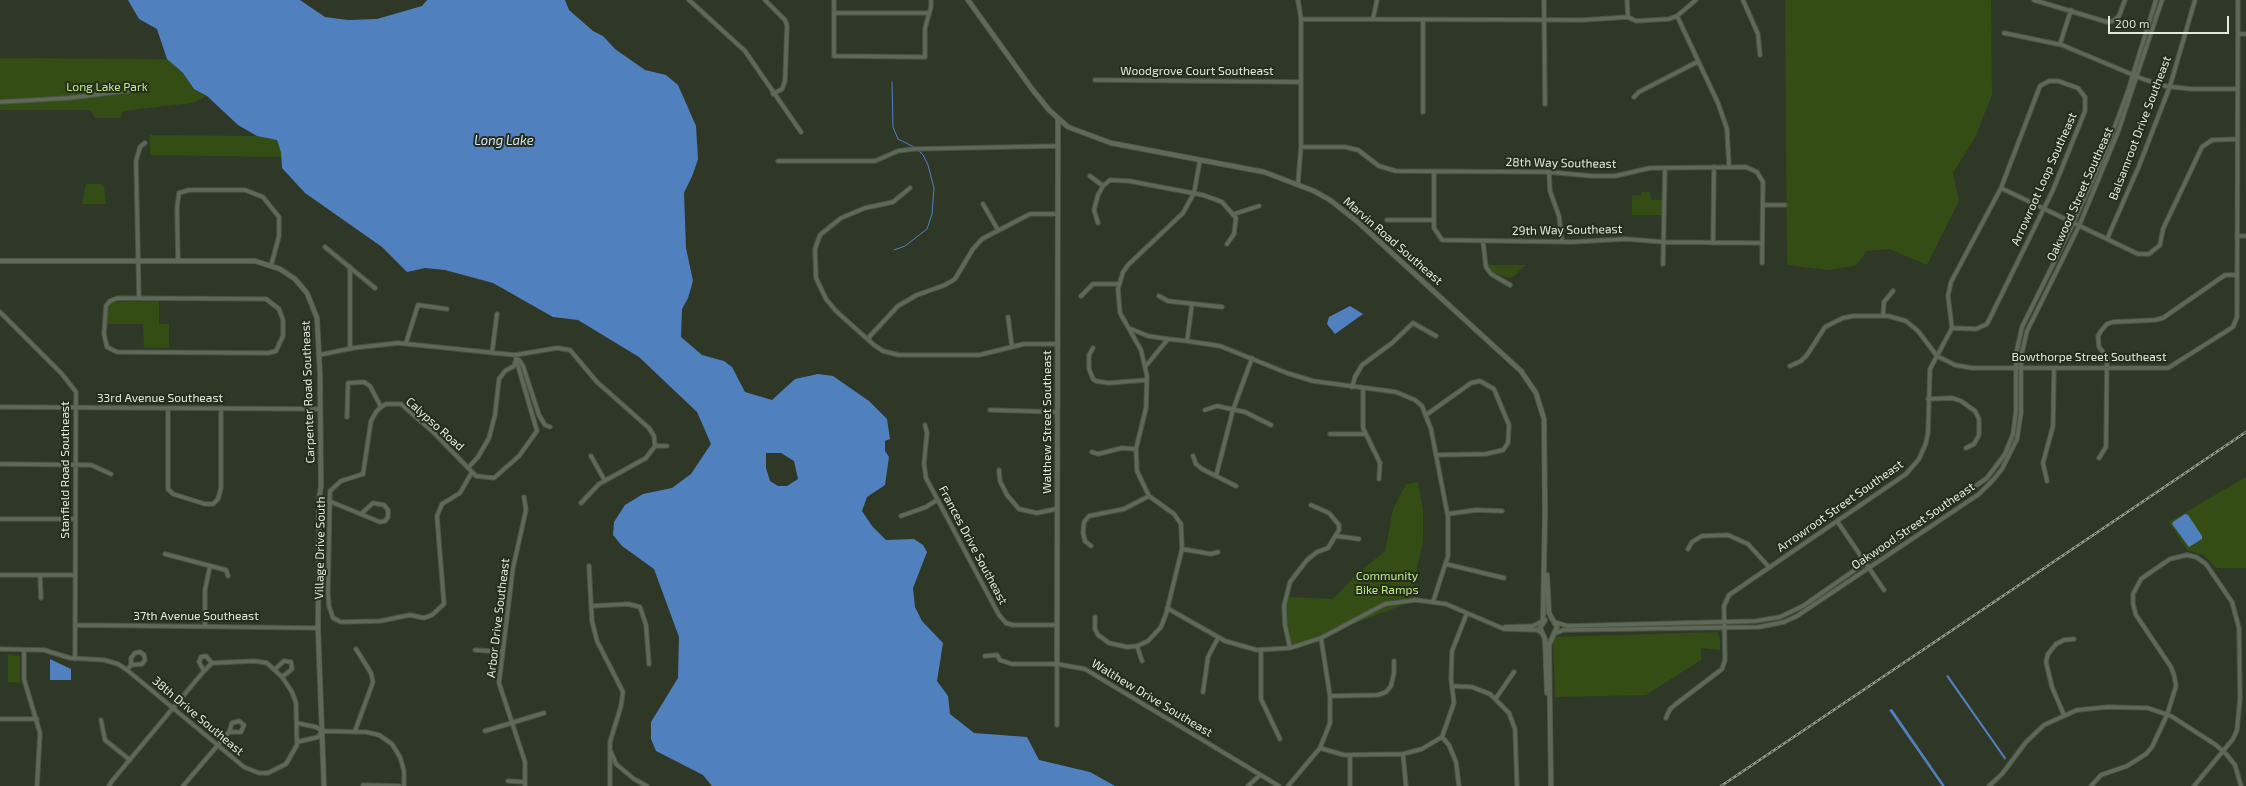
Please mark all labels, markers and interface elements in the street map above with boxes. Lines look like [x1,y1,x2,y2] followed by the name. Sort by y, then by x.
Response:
[2110,8,2231,34] scale bar
[2115,16,2149,30] text: 200 m
[2106,54,2174,202] street label: Balsamroot Drive Southeast
[1120,64,1274,78] street label: Woodgrove Court Southeast
[66,80,148,94] park label: Long Lake Park
[2008,110,2080,248] street label: Arrowroot Loop Southeast
[2044,125,2116,263] street label: Oakwood Street Southeast
[474,133,534,149] water label: Long Lake
[1506,155,1616,171] street label: 28th Way Southeast
[1340,194,1446,288] street label: Marvin Road Southeast
[1512,222,1622,238] street label: 29th Way Southeast
[298,320,318,464] street label: Carpenter Road Southeast
[1040,350,1054,494] street label: Walthew Street Southeast
[2011,350,2167,364] street label: Bowthorpe Street Southeast
[97,391,223,405] street label: 33rd Avenue Southeast
[403,394,467,454] street label: Calypso Road
[58,401,72,539] street label: Stanfield Road Southeast
[1774,457,1906,555] street label: Arrowroot Street Southeast
[1849,479,1977,573] street label: Oakwood Street Southeast
[936,483,1010,607] street label: Frances Drive Southeast
[312,496,328,600] street label: Village Drive South
[484,557,512,679] street label: Arbor Drive Southeast
[1355,569,1419,597] park label: Community Bike Ramps
[133,609,259,623] street label: 37th Avenue Southeast
[1089,656,1215,740] street label: Walthew Drive Southeast
[149,674,247,758] street label: 38th Drive Southeast

